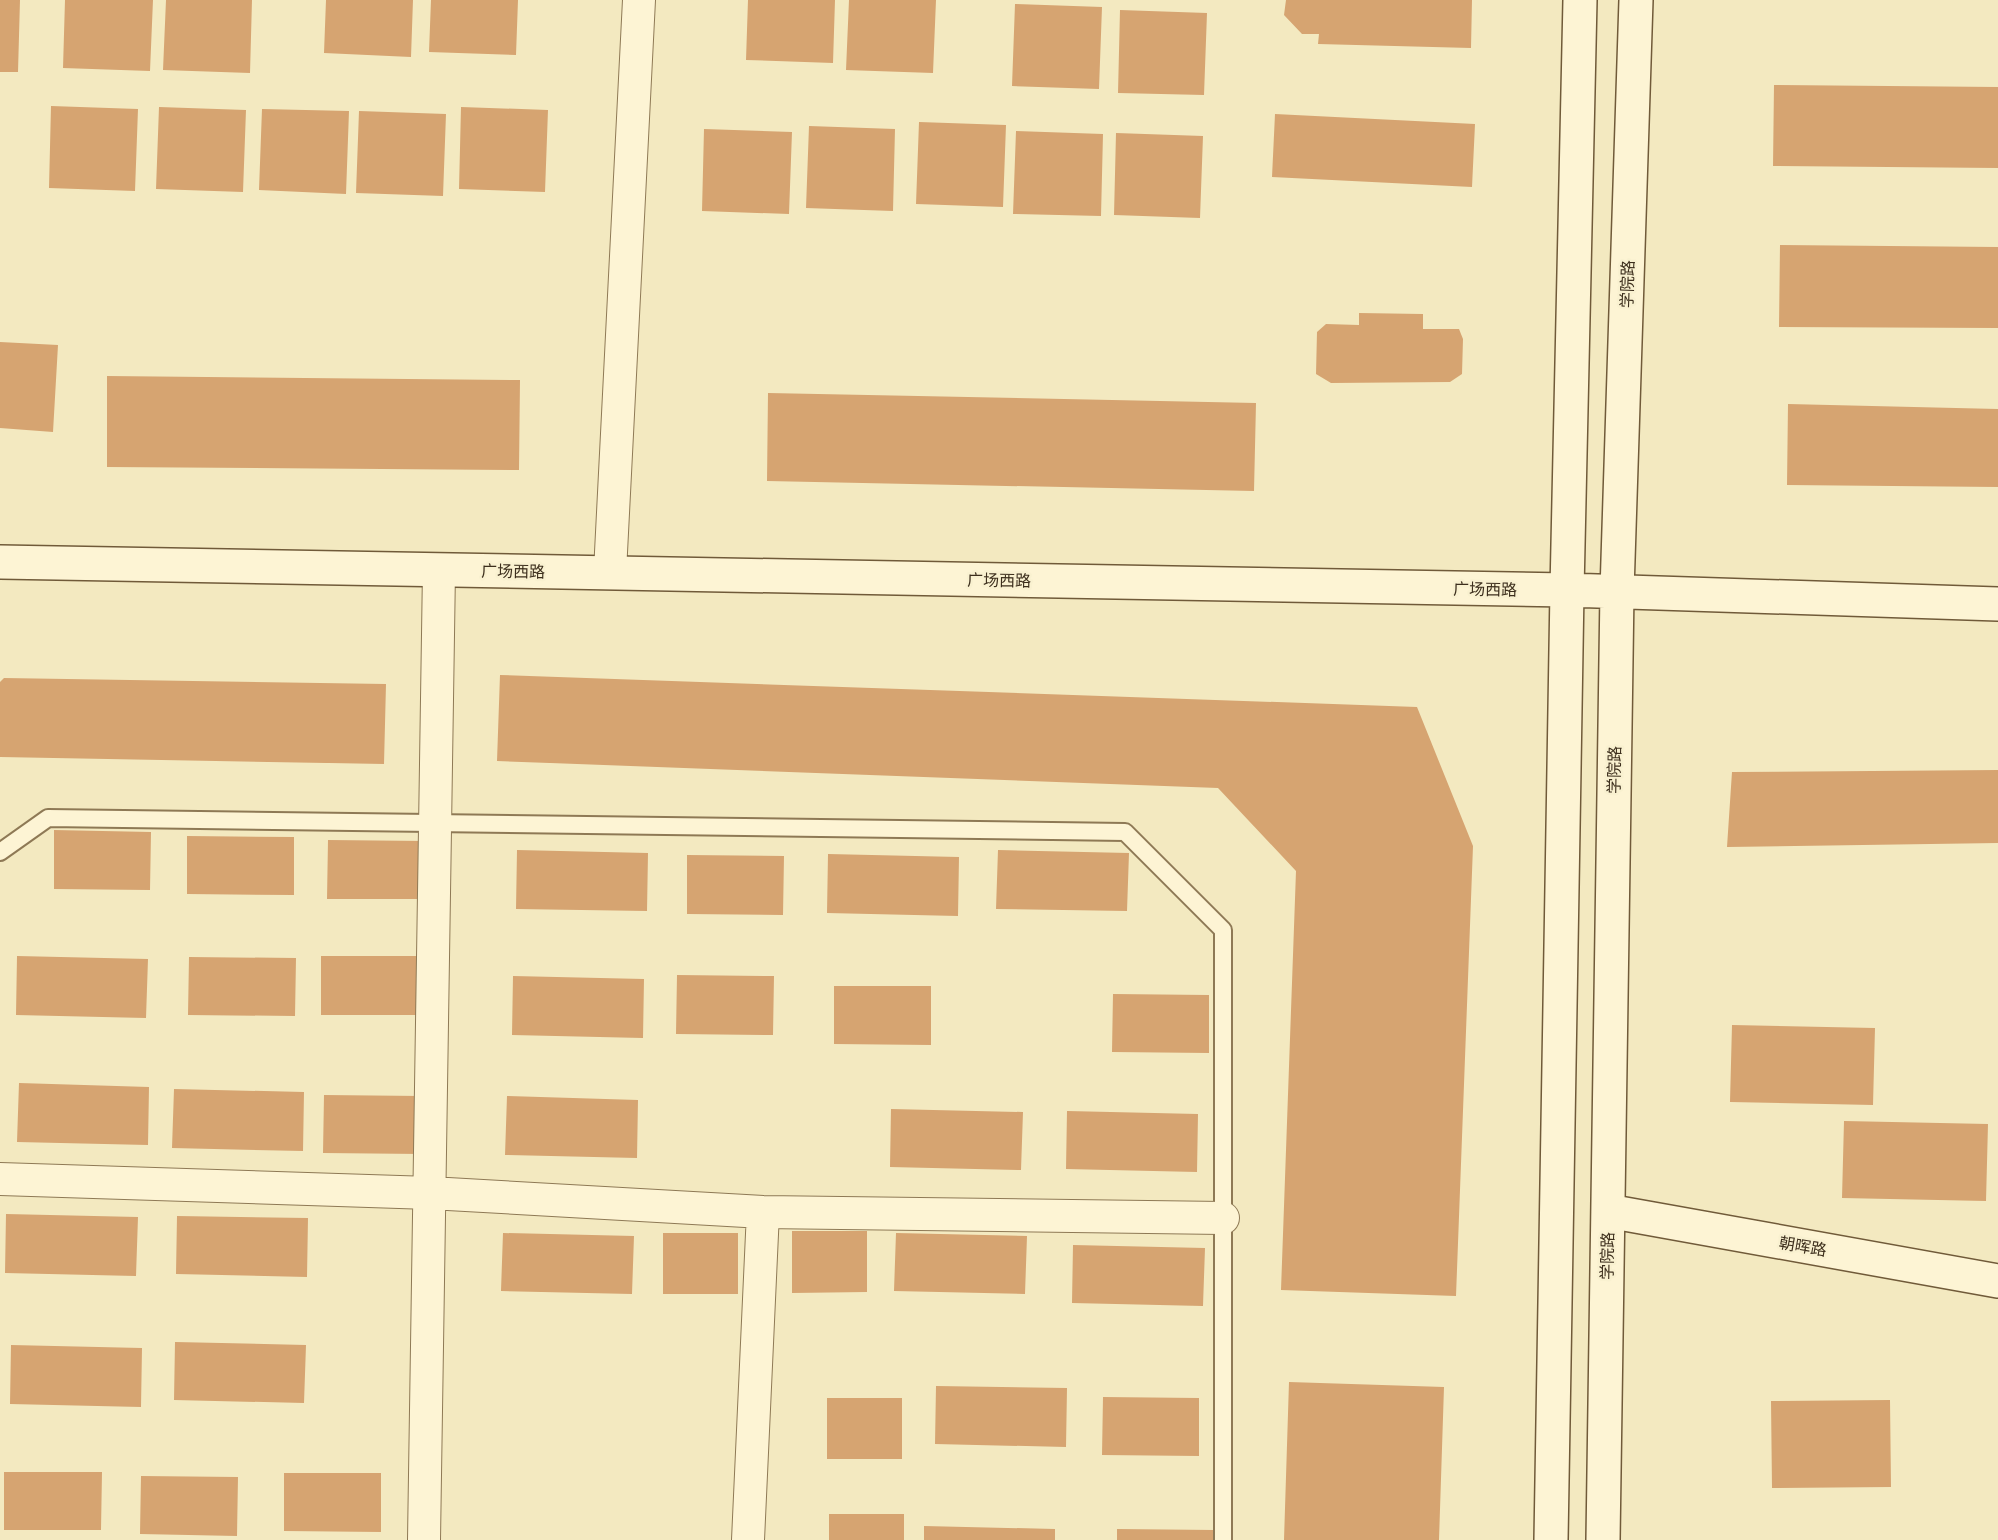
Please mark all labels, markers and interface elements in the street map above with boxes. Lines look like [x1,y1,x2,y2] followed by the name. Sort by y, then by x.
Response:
[1616,260,1638,308] street label: 学院路
[481,560,545,582] street label: 广场西路
[967,569,1031,591] street label: 广场西路
[1453,578,1517,600] street label: 广场西路
[1604,746,1624,794] street label: 学院路
[1597,1232,1617,1280] street label: 学院路
[1778,1232,1828,1260] street label: 朝晖路

